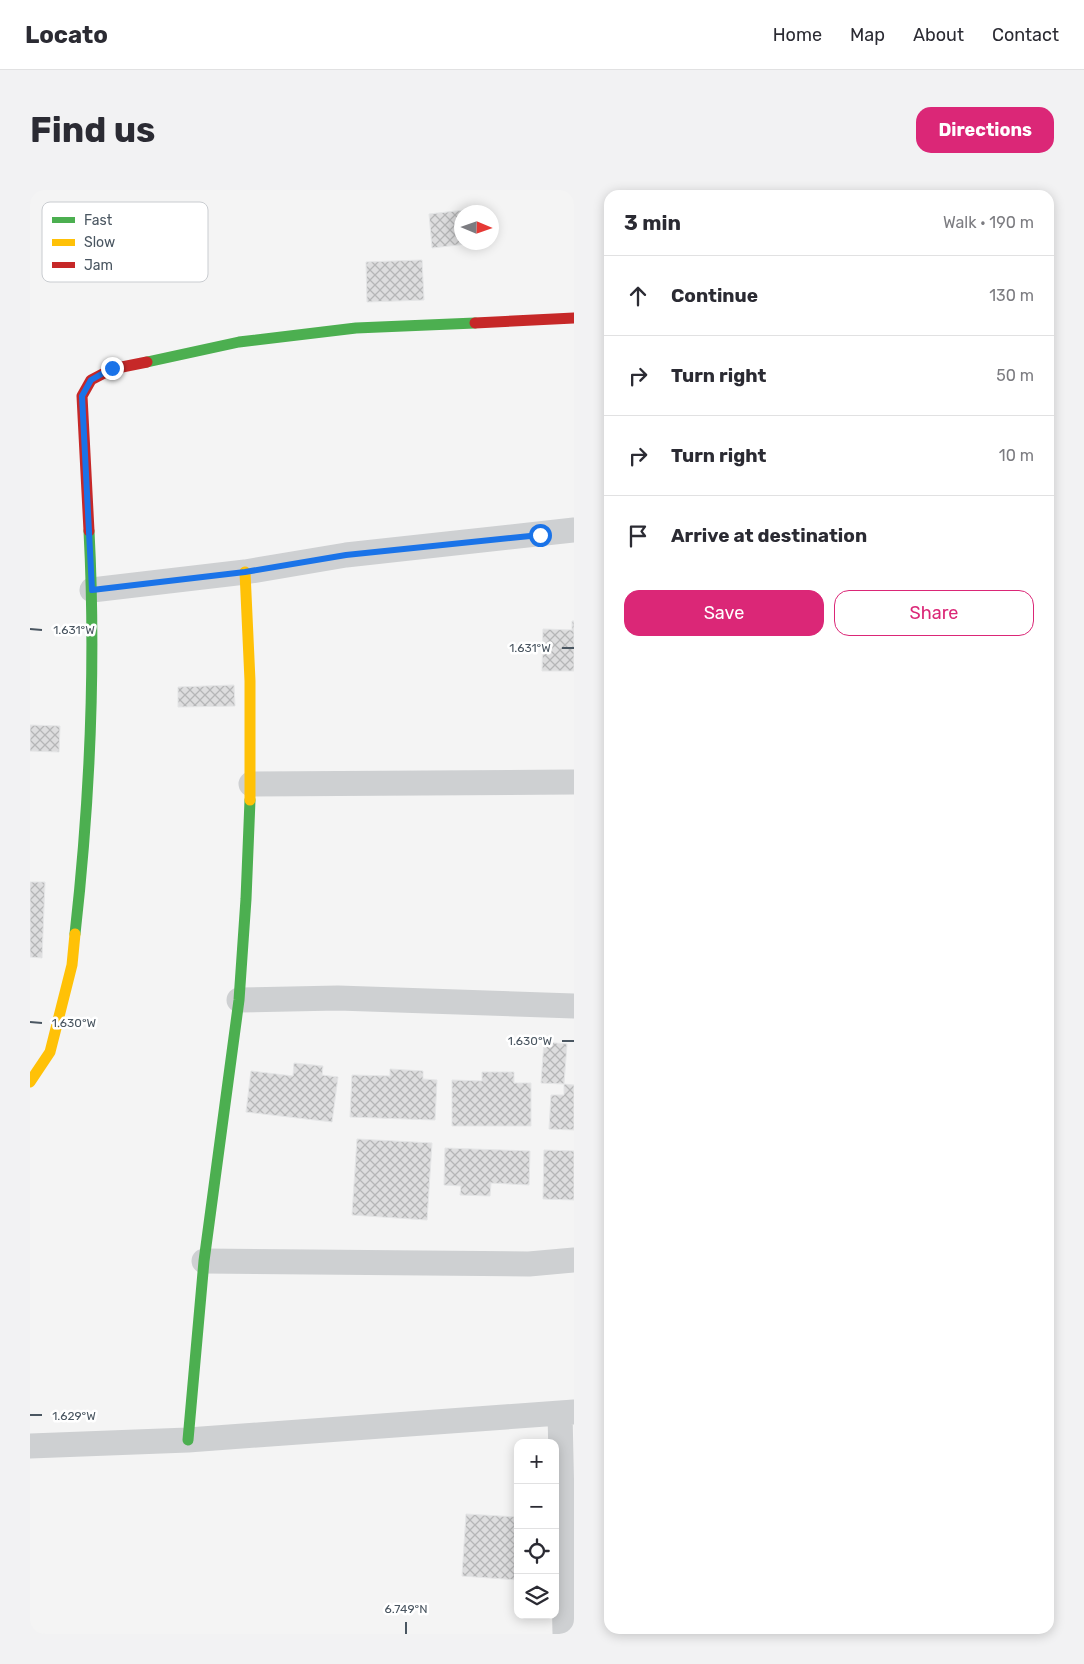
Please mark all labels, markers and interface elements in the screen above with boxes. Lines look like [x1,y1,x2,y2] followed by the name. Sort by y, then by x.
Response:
[25,21,108,49] text: Locato
[773,24,822,46] text: Home
[850,24,885,46] text: Map
[913,24,964,46] text: About
[992,24,1059,46] text: Contact
[916,107,1054,153] button: Directions
[30,109,155,151] text: Find us
[42,202,208,282] legend
[454,205,499,250] north arrow
[624,210,681,235] text: 3 min
[84,212,113,229] text: Fast
[943,213,1034,232] text: Walk · 190 m
[84,234,115,251] text: Slow
[84,257,113,274] text: Jam
[624,282,652,310] icon: ahead
[671,284,758,307] text: Continue
[989,286,1034,305] text: 130 m
[101,357,124,380] route end
[624,362,652,390] icon: right
[671,364,766,387] text: Turn right
[996,366,1034,385] text: 50 m
[624,442,652,470] icon: right
[671,444,766,467] text: Turn right
[999,446,1034,465] text: 10 m
[624,522,652,550] icon: arrive
[529,524,552,547] route start
[671,524,867,547] text: Arrive at destination
[624,590,824,636] button: Save
[834,590,1034,636] button: Share
[53,623,95,637] text: 1.631°W
[509,641,551,655] text: 1.631°W
[52,1016,97,1030] text: 1.630°W
[508,1034,553,1048] text: 1.630°W
[52,1409,96,1423] text: 1.629°W
[514,1439,559,1619] map controls
[514,1439,559,1484] button: +
[514,1484,559,1529] button: −
[514,1529,559,1574] button: locate
[514,1574,559,1619] button: layers
[384,1602,428,1616] text: 6.749°N

